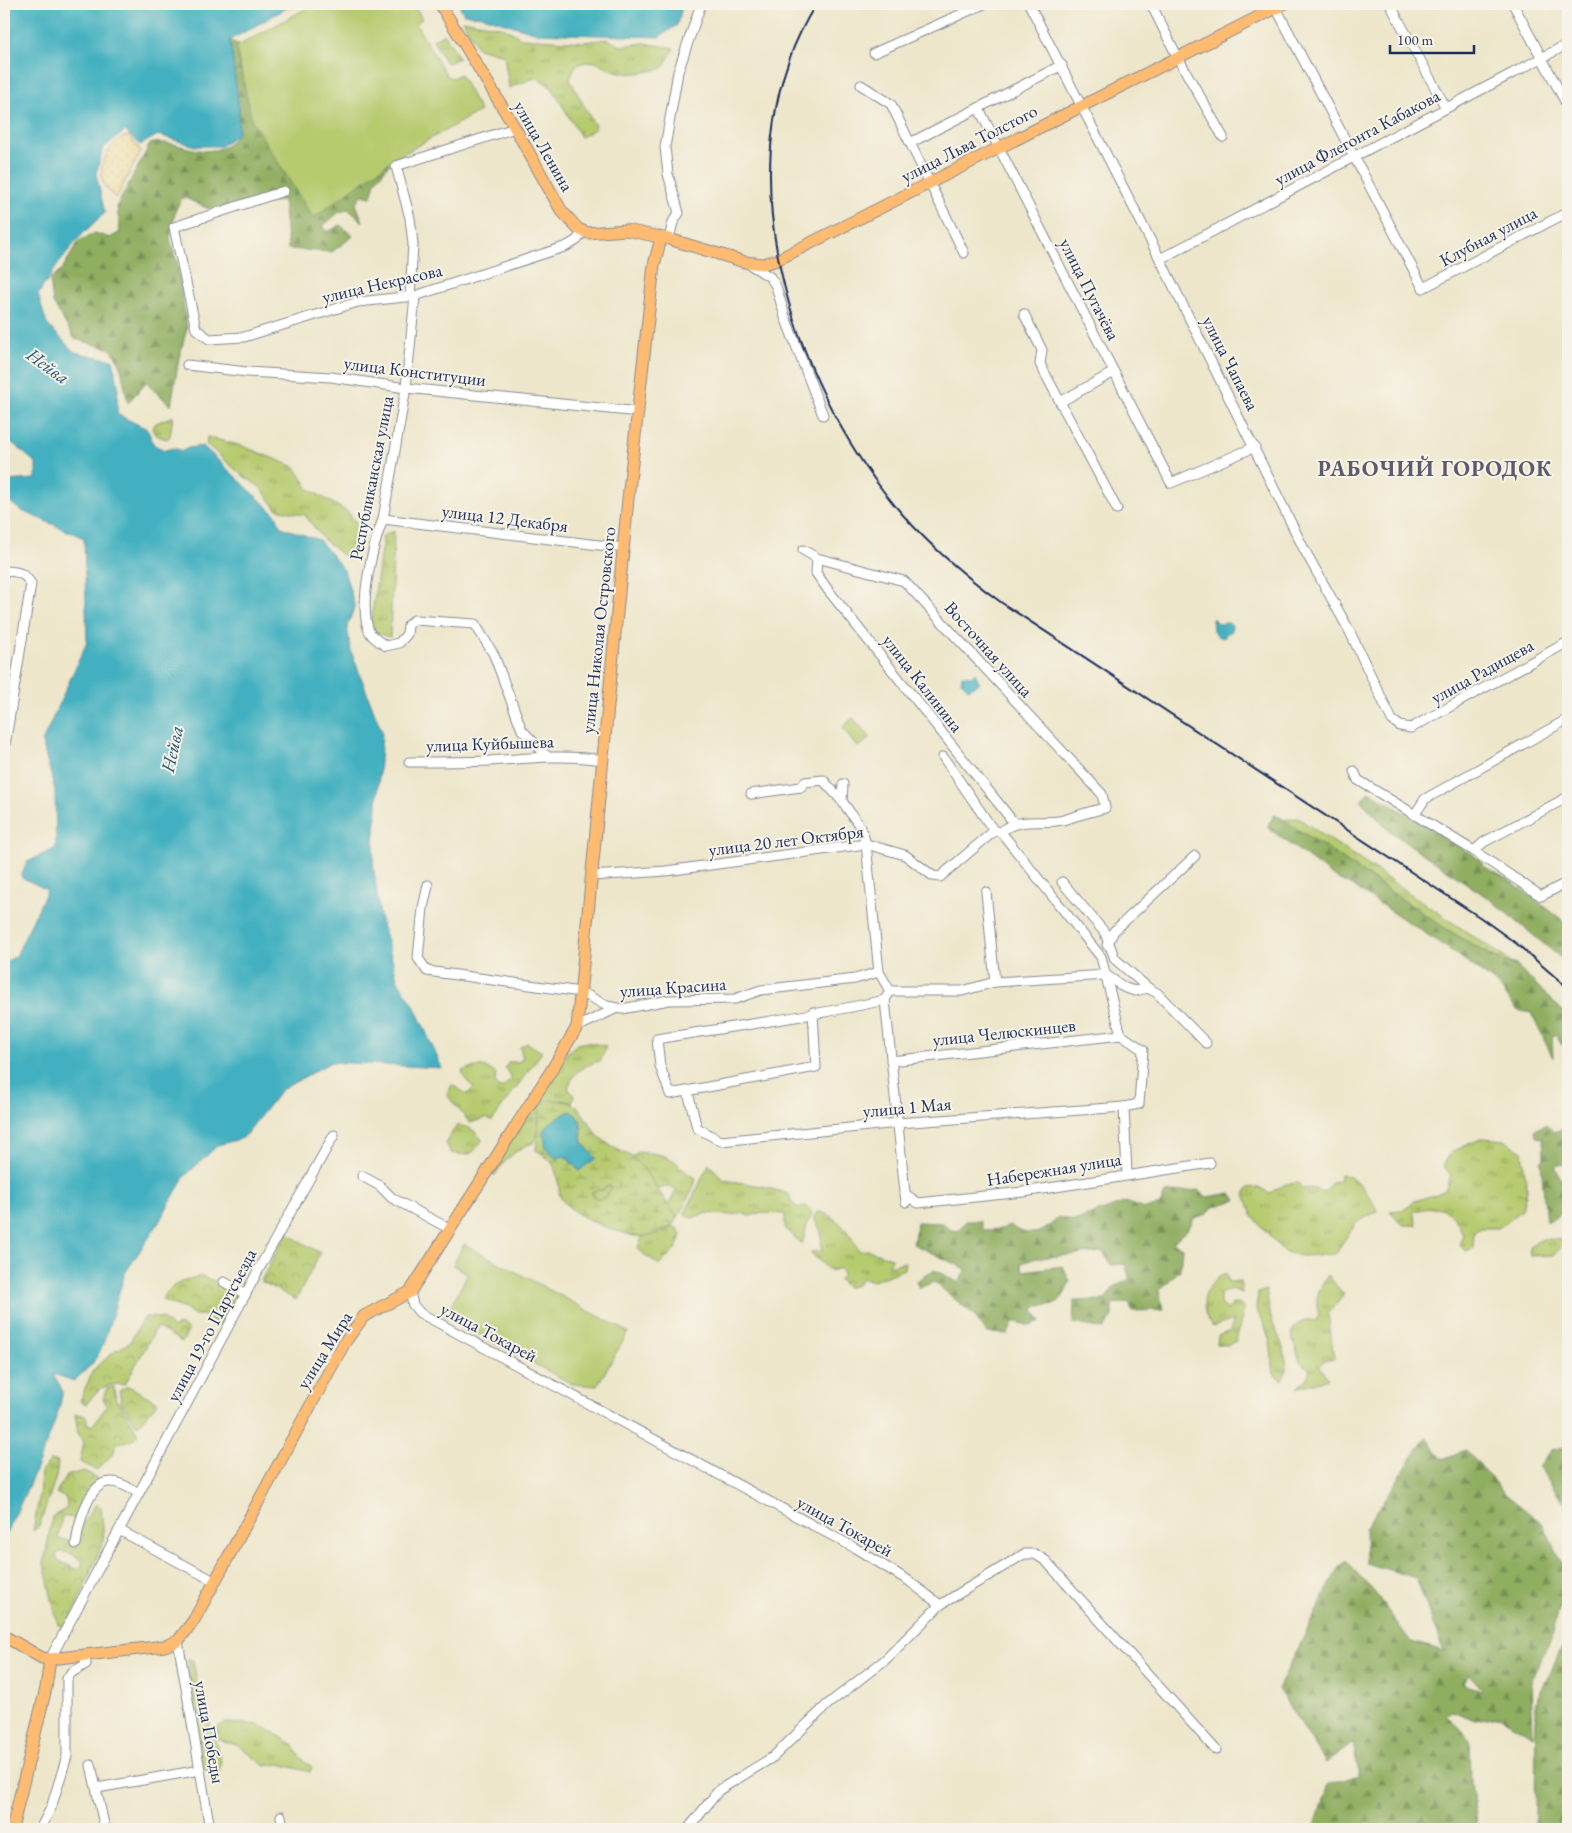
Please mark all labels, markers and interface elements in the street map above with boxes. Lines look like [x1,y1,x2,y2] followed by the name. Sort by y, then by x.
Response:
[1390,22,1473,54] scale bar
[1397,30,1434,49] text: 100 m
[1270,83,1444,190] street label: улица Флегонта Кабакова
[509,97,580,196] street label: улица Ленина
[897,99,1041,187] street label: улица Льва Толстого
[1435,200,1541,271] street label: Клубная улица
[1054,234,1126,345] street label: улица Пугачёва
[320,258,445,308] street label: улица Некрасова
[1197,312,1265,415] street label: улица Чапаева
[21,341,74,390] water label: Нейва
[343,351,488,391] street label: улица Конституции
[344,393,398,562] street label: Республиканская улица
[1317,454,1553,483] district label: РАБОЧИЙ ГОРОДОК
[441,499,569,537] street label: улица 12 Декабря
[576,525,620,734] street label: улица Николая Островского
[940,596,1039,702] street label: Восточная улица
[878,629,969,737] street label: улица Калинина
[1427,633,1538,709] street label: улица Радищева
[155,723,189,776] water label: Нейва
[426,729,555,757] street label: улица Куйбышева
[707,819,865,861] street label: улица 20 лет Октября
[619,972,728,1002] street label: улица Красина
[931,1013,1077,1051] street label: улица Челюскинцев
[862,1092,952,1122] street label: улица 1 Мая
[985,1147,1124,1191] street label: Набережная улица
[161,1244,262,1406] street label: улица 19-го Партсъезда
[437,1297,542,1367] street label: улица Токарей
[291,1306,357,1393] street label: улица Мира
[793,1490,897,1562] street label: улица Токарей
[190,1679,230,1785] street label: улица Победы

